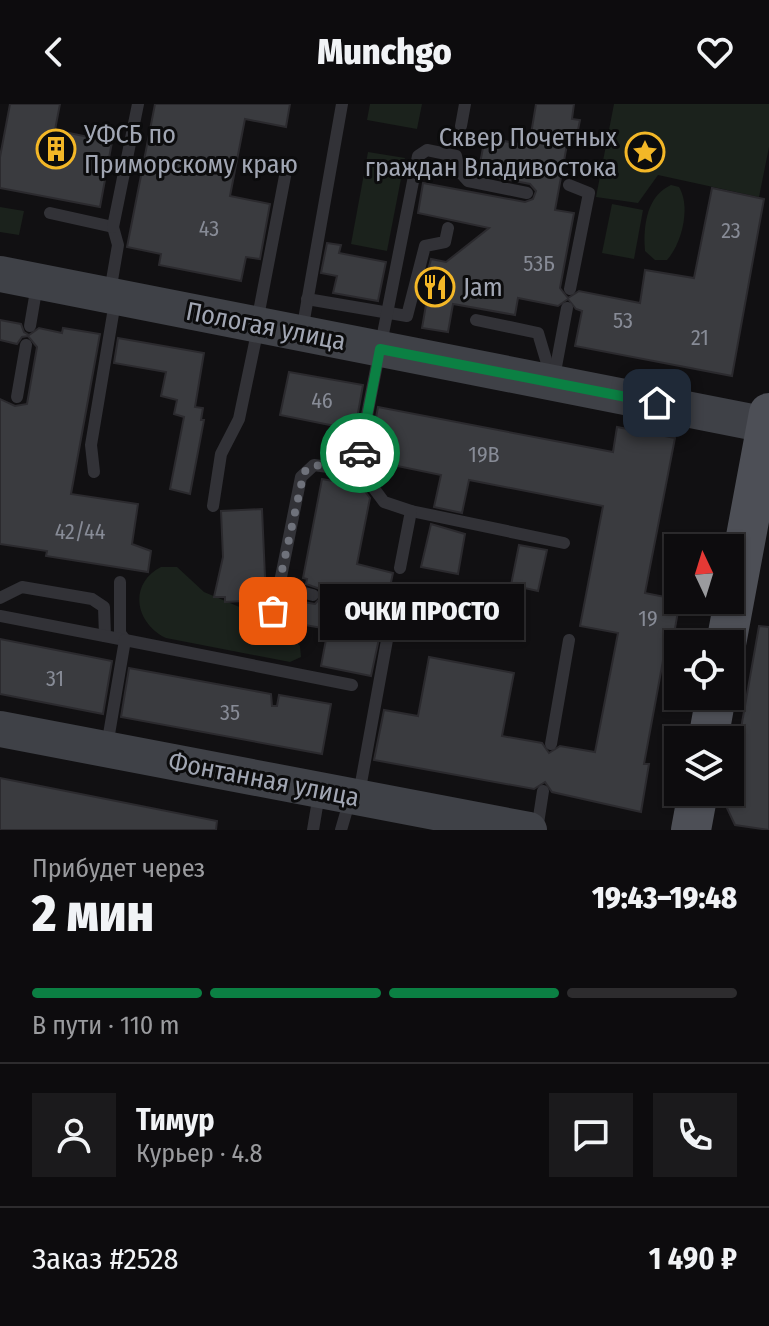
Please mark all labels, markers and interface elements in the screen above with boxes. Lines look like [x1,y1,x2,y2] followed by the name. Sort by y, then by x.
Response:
[32,30,76,74] icon: back
[317,30,452,74] text: Munchgo
[693,30,737,74] icon: heart
[83,119,298,180] place label: УФСБ по Приморскому краю
[365,122,618,183] place label: Сквер Почетных граждан Владивостока
[35,128,77,170] building icon: УФСБ по Приморскому краю
[624,131,666,173] place icon: Сквер Почетных граждан Владивостока
[199,215,219,242] house number: 43
[721,217,741,244] house number: 23
[523,250,555,277] house number: 53Б
[414,266,456,308] restaurant icon: Jam
[463,272,503,303] place label: Jam
[183,296,348,357] street label: Пологая улица
[613,307,633,334] house number: 53
[691,324,709,351] house number: 21
[623,369,691,437] pin
[635,381,679,425] icon: home
[311,387,333,414] house number: 46
[320,413,400,493] courier
[338,431,382,475] icon: car
[468,441,500,468] house number: 19В
[55,518,106,545] house number: 42/44
[664,534,744,614] north arrow
[664,534,744,806] map controls
[239,577,307,645] pin
[321,583,525,639] callout: ОЧКИ ПРОСТО
[251,589,295,633] icon: bag
[344,596,500,627] text: ОЧКИ ПРОСТО
[638,605,658,632] house number: 19
[664,630,744,710] button: locate
[46,665,64,692] house number: 31
[220,699,240,726] house number: 35
[664,726,744,806] button: layers
[166,746,362,813] street label: Фонтанная улица
[32,853,205,884] text: Прибудет через
[592,880,737,916] text: 19:43–19:48
[32,882,154,945] text: 2 мин
[32,1010,180,1041] text: В пути · 110 m
[32,1093,116,1177] button: person
[549,1093,633,1177] button: chat
[653,1093,737,1177] button: phone
[136,1102,215,1138] text: Тимур
[136,1138,263,1169] text: Курьер · 4.8
[32,1241,179,1277] text: Заказ #2528
[649,1241,737,1277] text: 1 490 ₽

